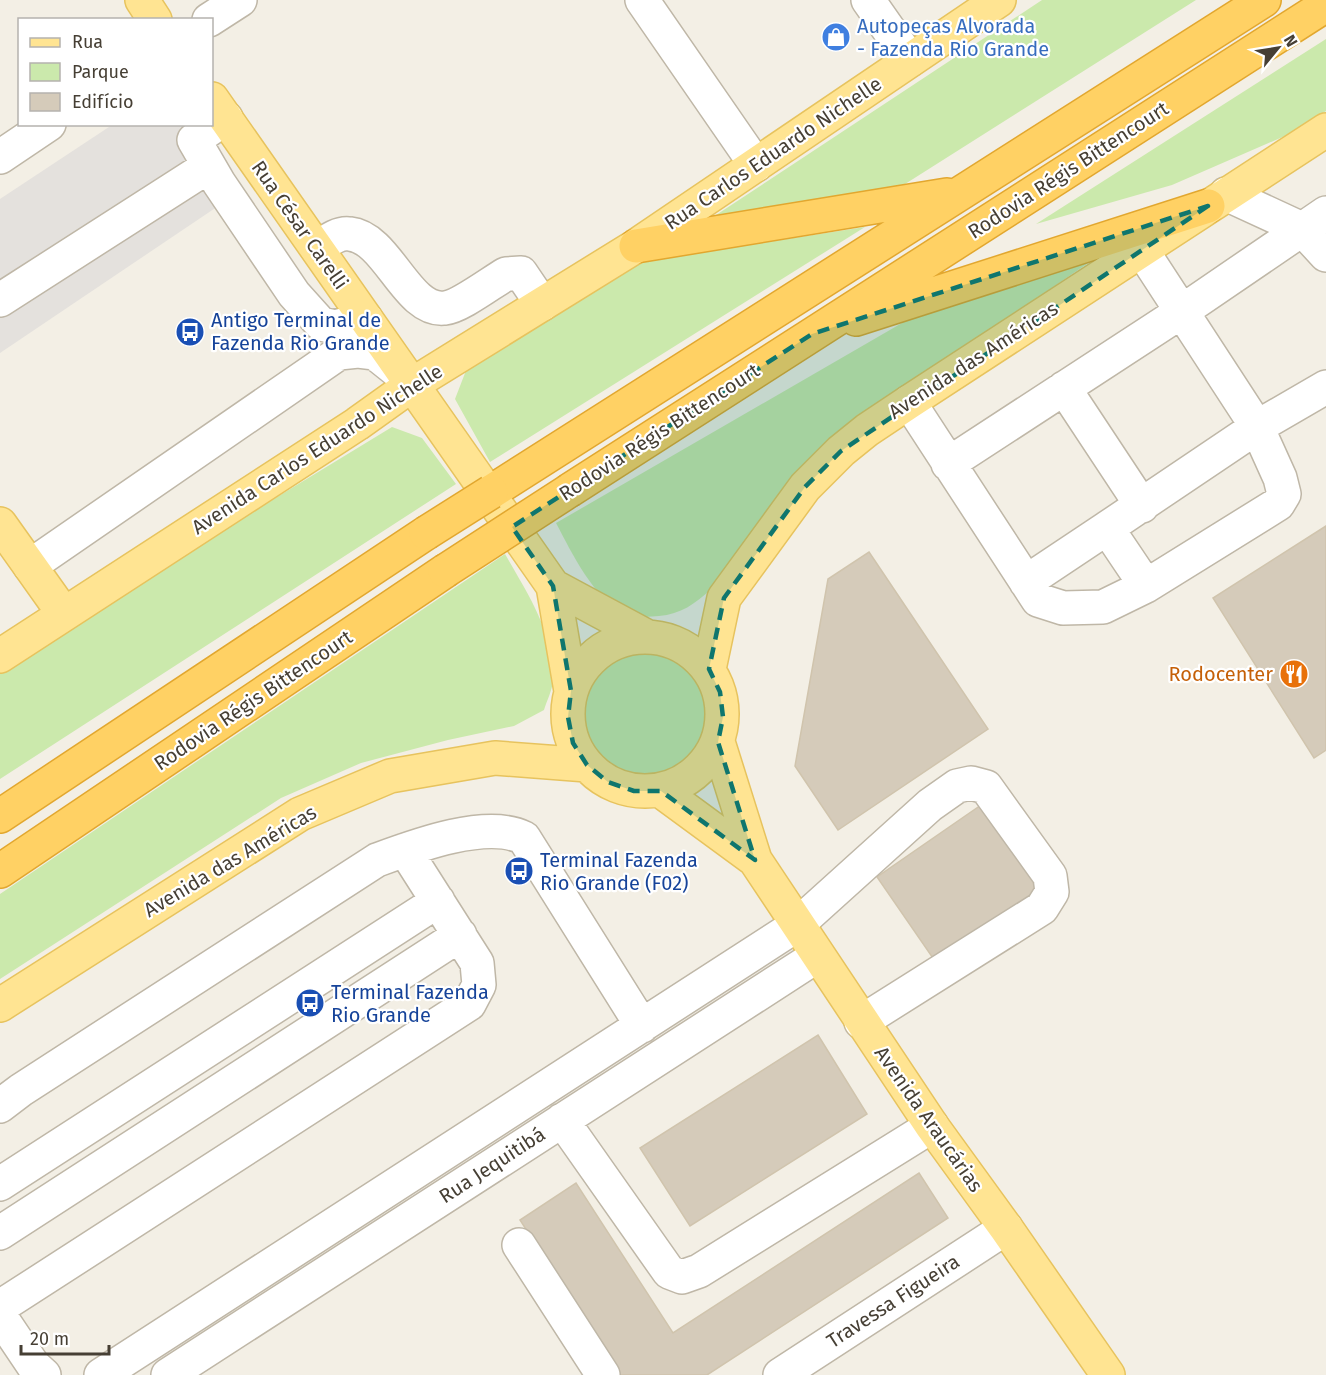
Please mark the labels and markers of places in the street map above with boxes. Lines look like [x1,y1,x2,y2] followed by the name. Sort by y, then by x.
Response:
[857,14,1049,61] place label: Autopeças Alvorada - Fazenda Rio Grande
[820,21,852,53] shop icon: Autopeças Alvorada - Fazenda Rio Grande
[211,308,390,355] place label: Antigo Terminal de Fazenda Rio Grande
[174,316,206,348] bus stop icon: Antigo Terminal de Fazenda Rio Grande
[1278,658,1310,690] restaurant icon: Rodocenter
[1169,662,1273,686] place label: Rodocenter
[540,848,698,895] place label: Terminal Fazenda Rio Grande (F02)
[503,855,535,887] bus stop icon: Terminal Fazenda Rio Grande (F02)
[331,980,489,1027] place label: Terminal Fazenda Rio Grande
[294,987,326,1019] bus stop icon: Terminal Fazenda Rio Grande

